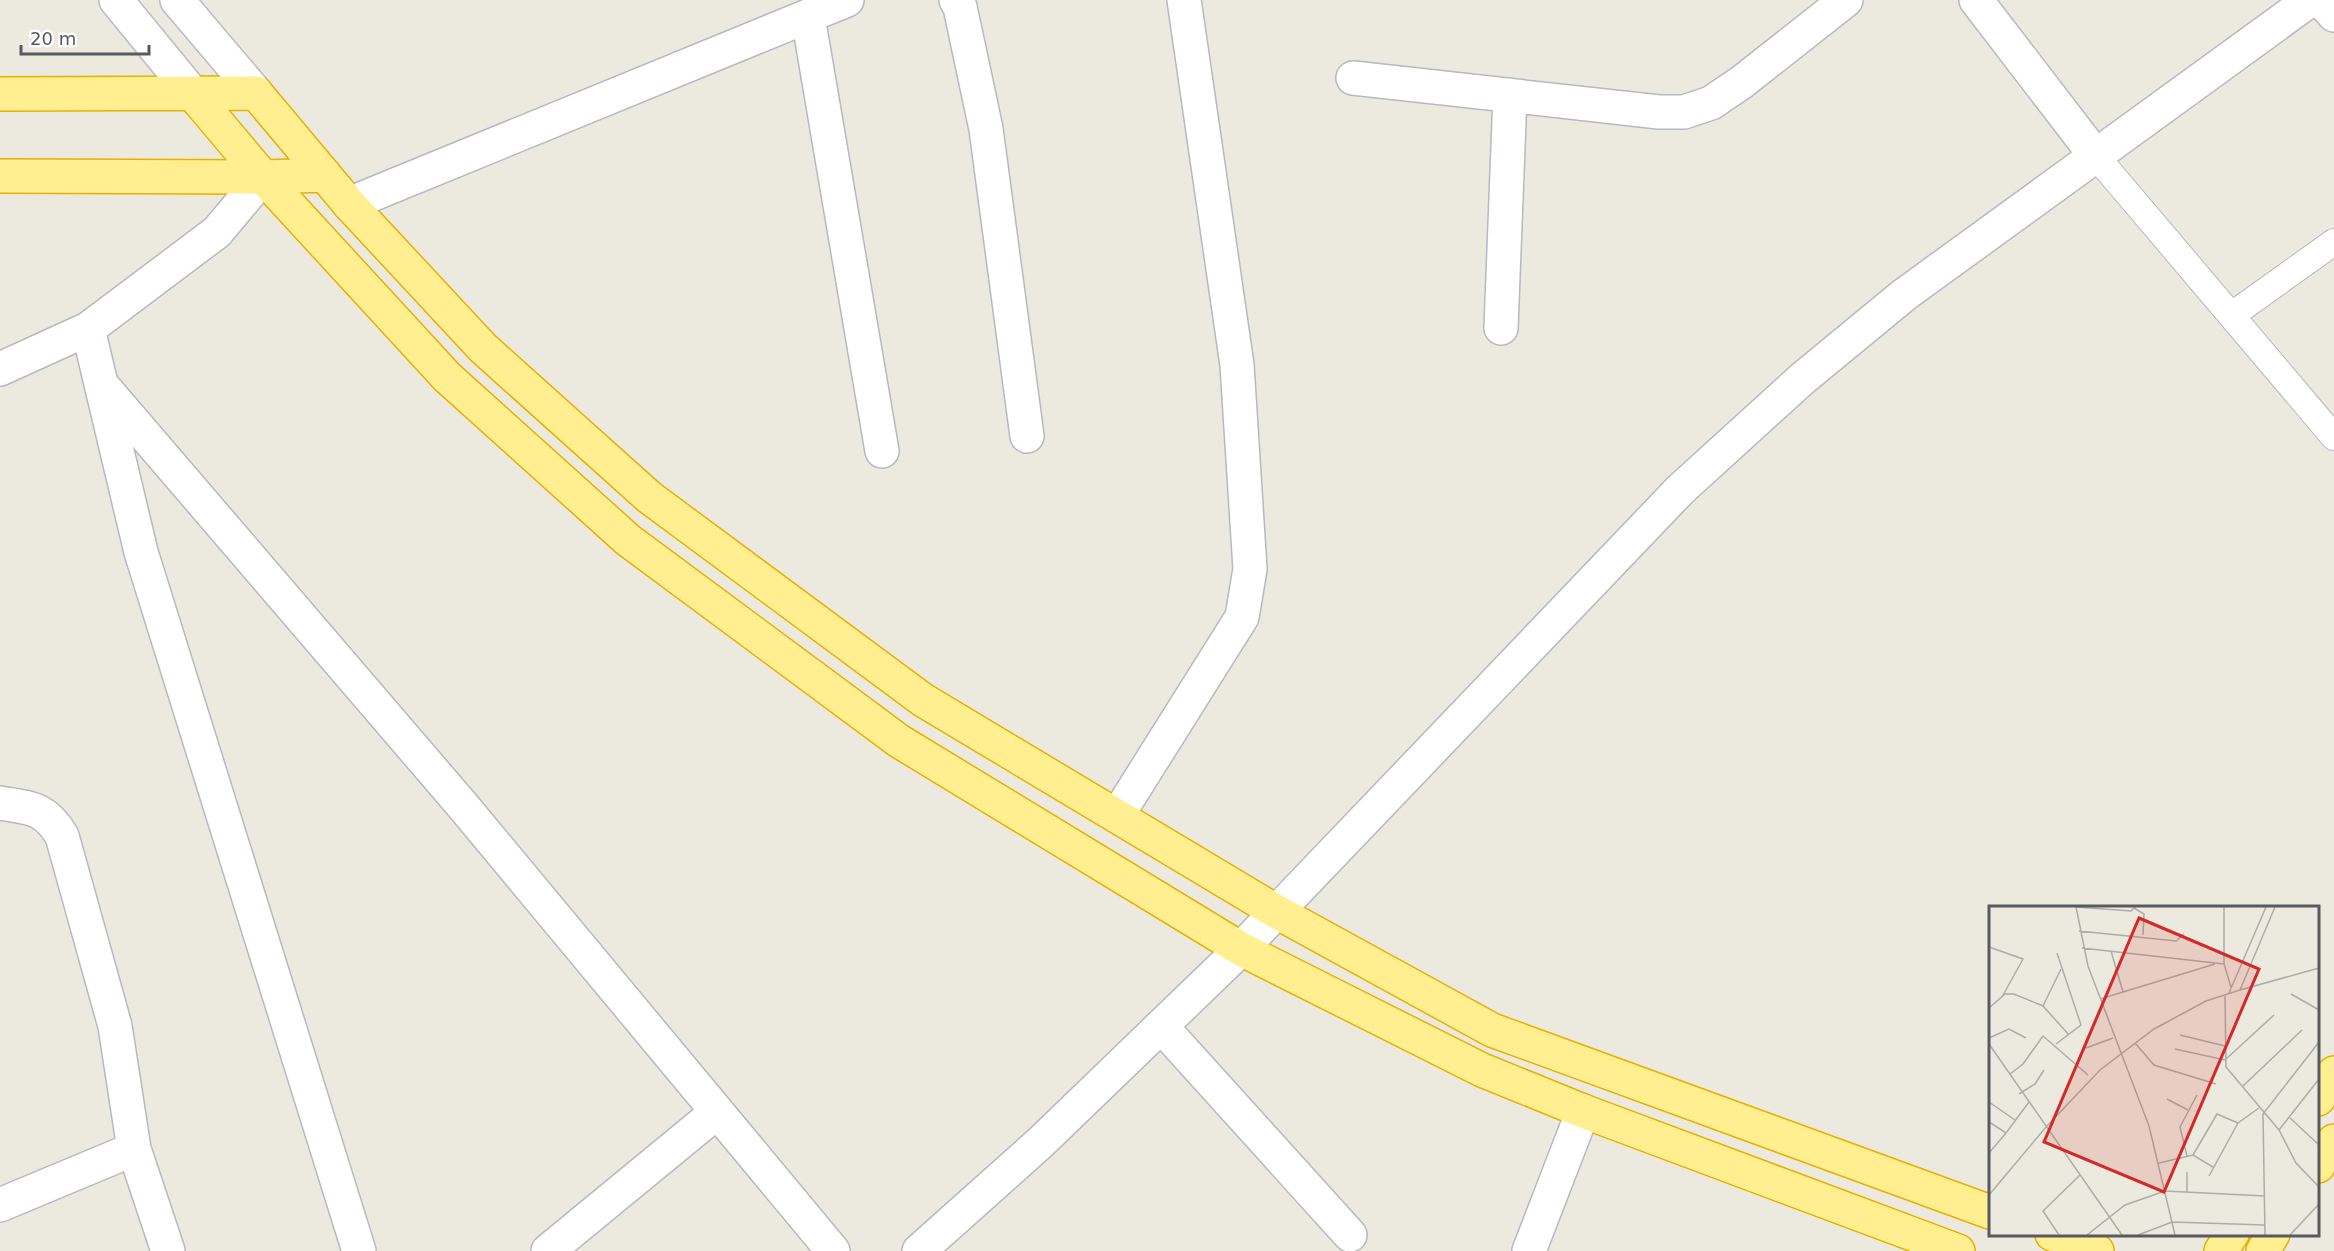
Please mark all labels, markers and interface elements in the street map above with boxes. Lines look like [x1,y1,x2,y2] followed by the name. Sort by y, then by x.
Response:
[21,18,148,56] scale bar
[30,28,76,49] text: 20 m
[1989,906,2319,1236] inset map

